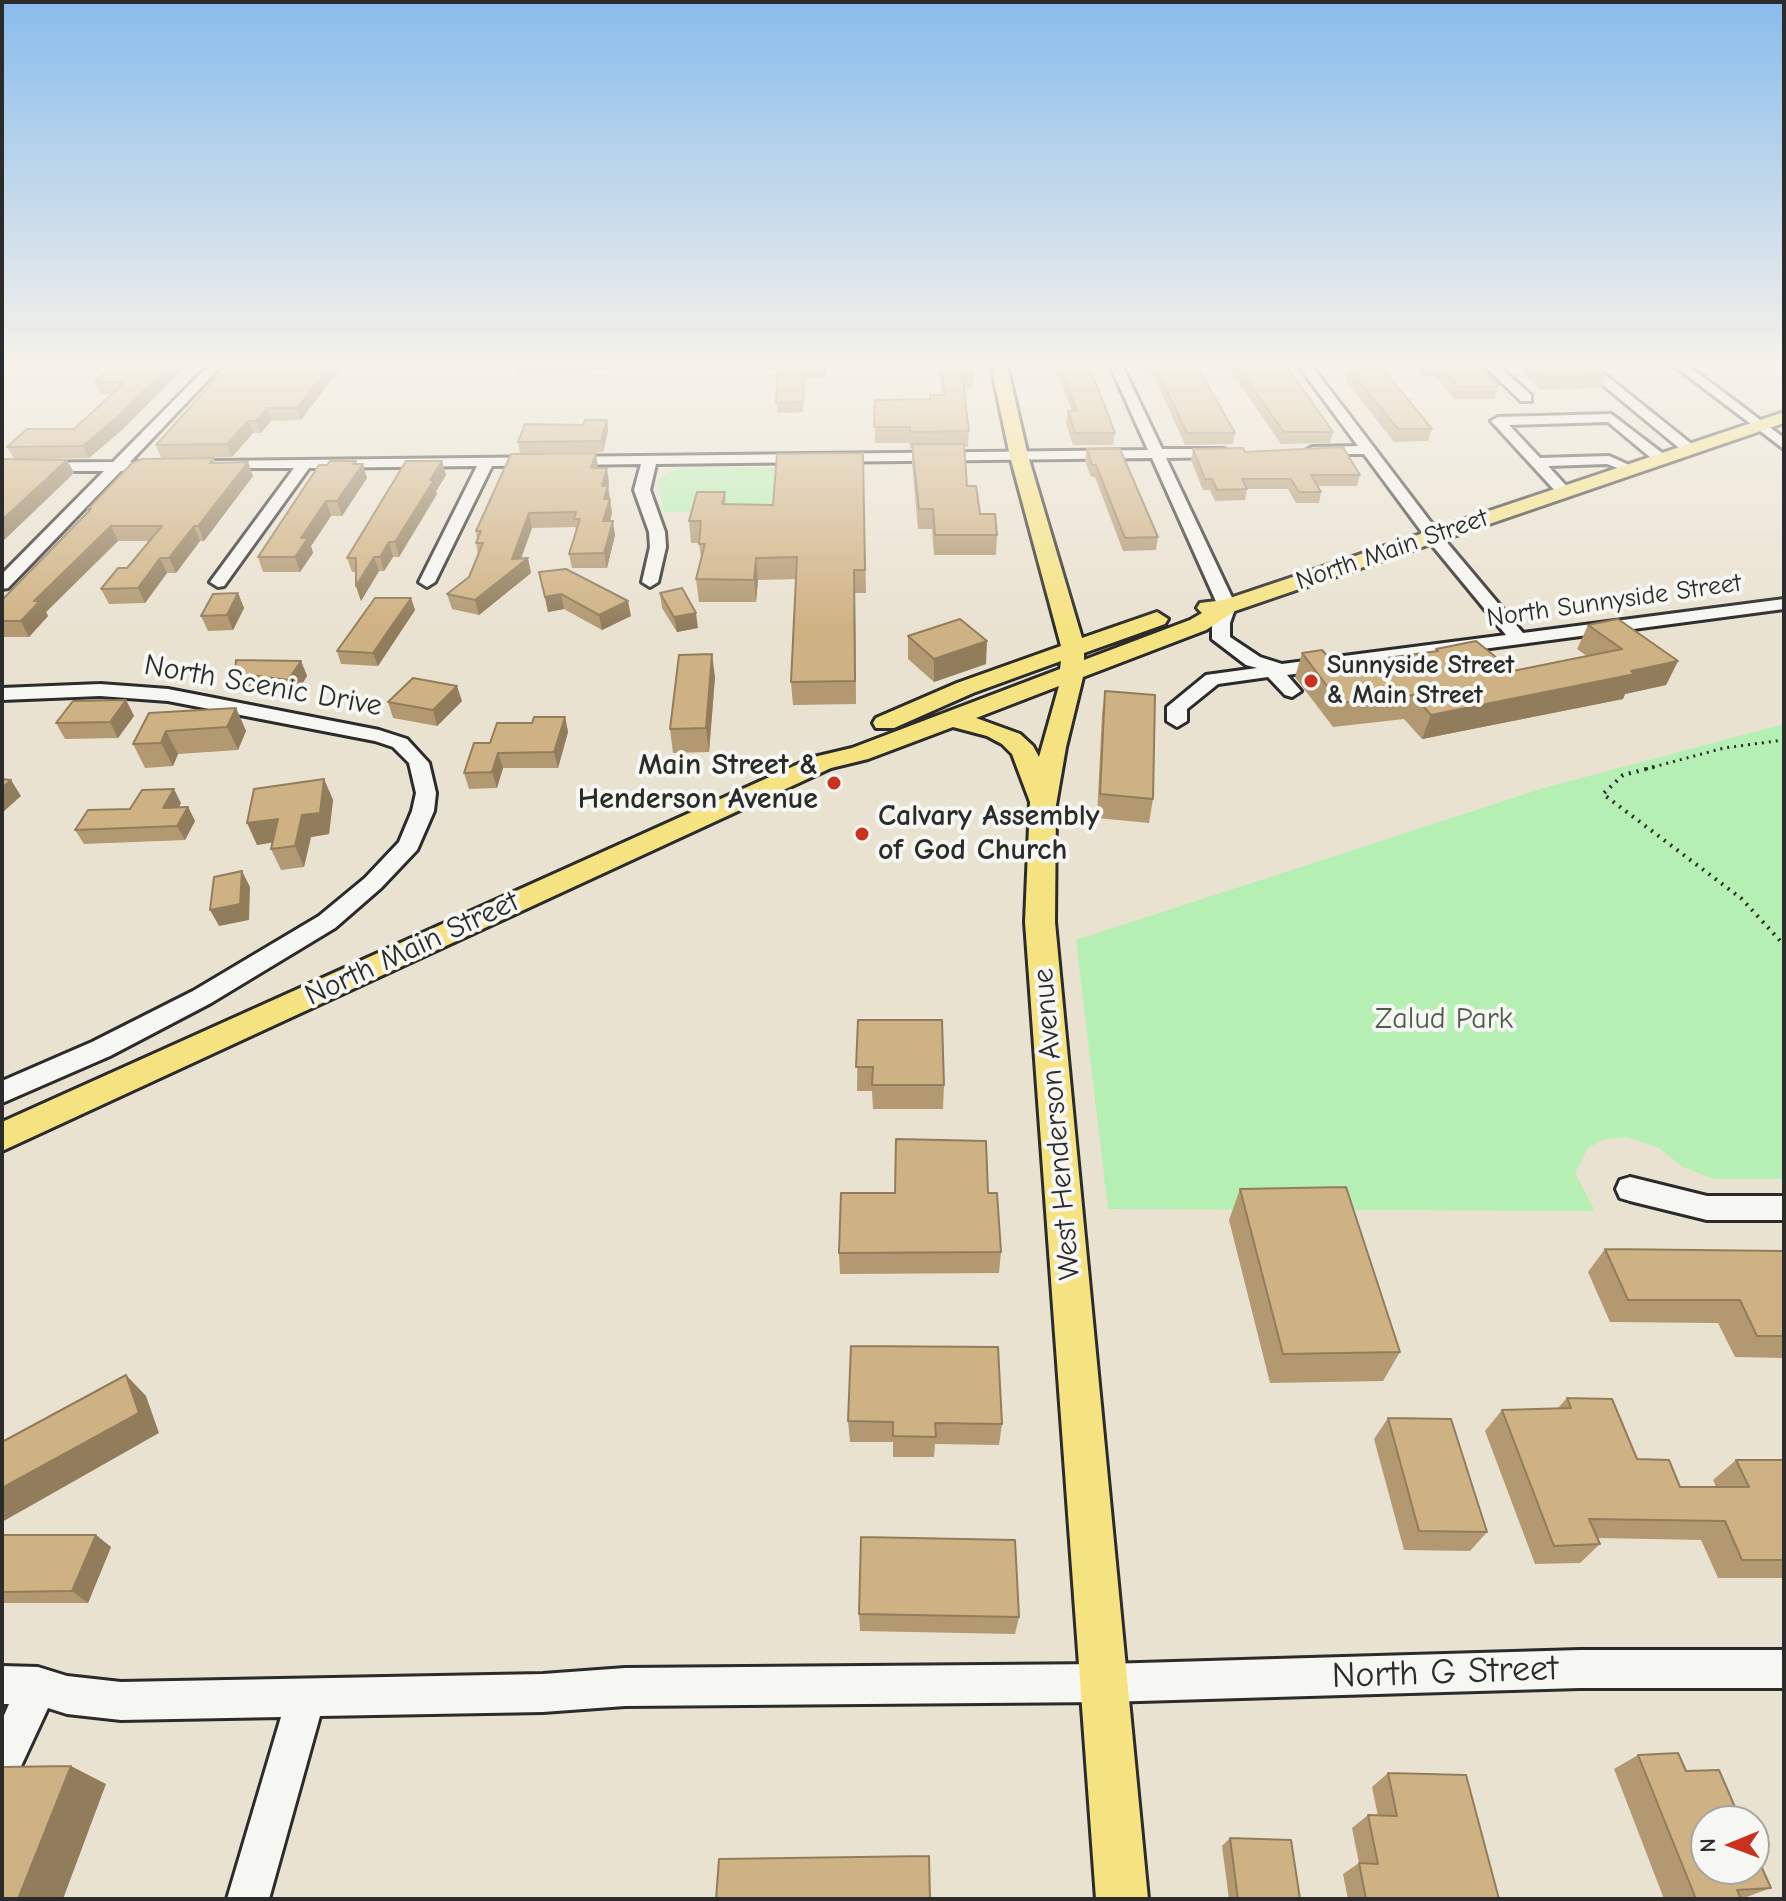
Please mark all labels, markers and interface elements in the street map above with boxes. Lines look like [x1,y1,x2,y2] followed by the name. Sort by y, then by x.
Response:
[1292,503,1492,597] street label: North Main Street
[1485,568,1743,634] street label: North Sunnyside Street
[141,647,385,725] street label: North Scenic Drive
[1327,650,1514,712] place label: Sunnyside Street & Main Street
[1302,672,1320,690] marker: Sunnyside Street & Main Street
[578,748,818,818] place label: Main Street & Henderson Avenue
[825,774,843,792] marker: Main Street & Henderson Avenue
[878,799,1100,870] place label: Calvary Assembly of God Church
[853,825,871,843] marker: Calvary Assembly of God Church
[300,884,524,1014] street label: North Main Street
[1025,967,1089,1281] street label: West Henderson Avenue
[1375,1002,1513,1038] park label: Zalud Park
[1331,1647,1559,1699] street label: North G Street
[1690,1805,1770,1885] north arrow
[1695,1838,1721,1853] text: N

